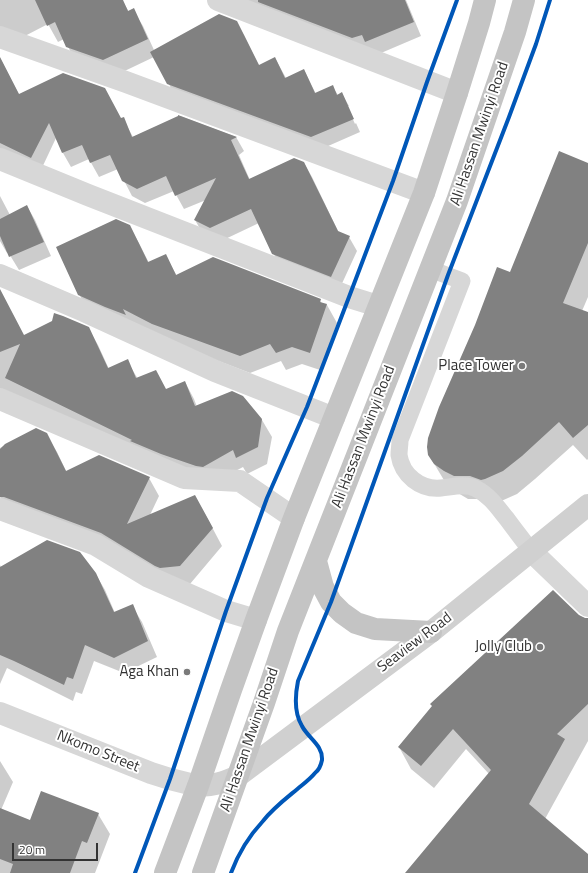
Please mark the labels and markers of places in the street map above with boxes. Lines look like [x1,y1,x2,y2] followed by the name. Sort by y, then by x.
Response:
[438,357,514,375] place label: Place Tower
[517,361,527,371] marker: Place Tower
[475,638,532,656] place label: Jolly Club
[535,642,545,652] marker: Jolly Club
[120,663,179,681] place label: Aga Khan
[182,667,192,677] marker: Aga Khan

